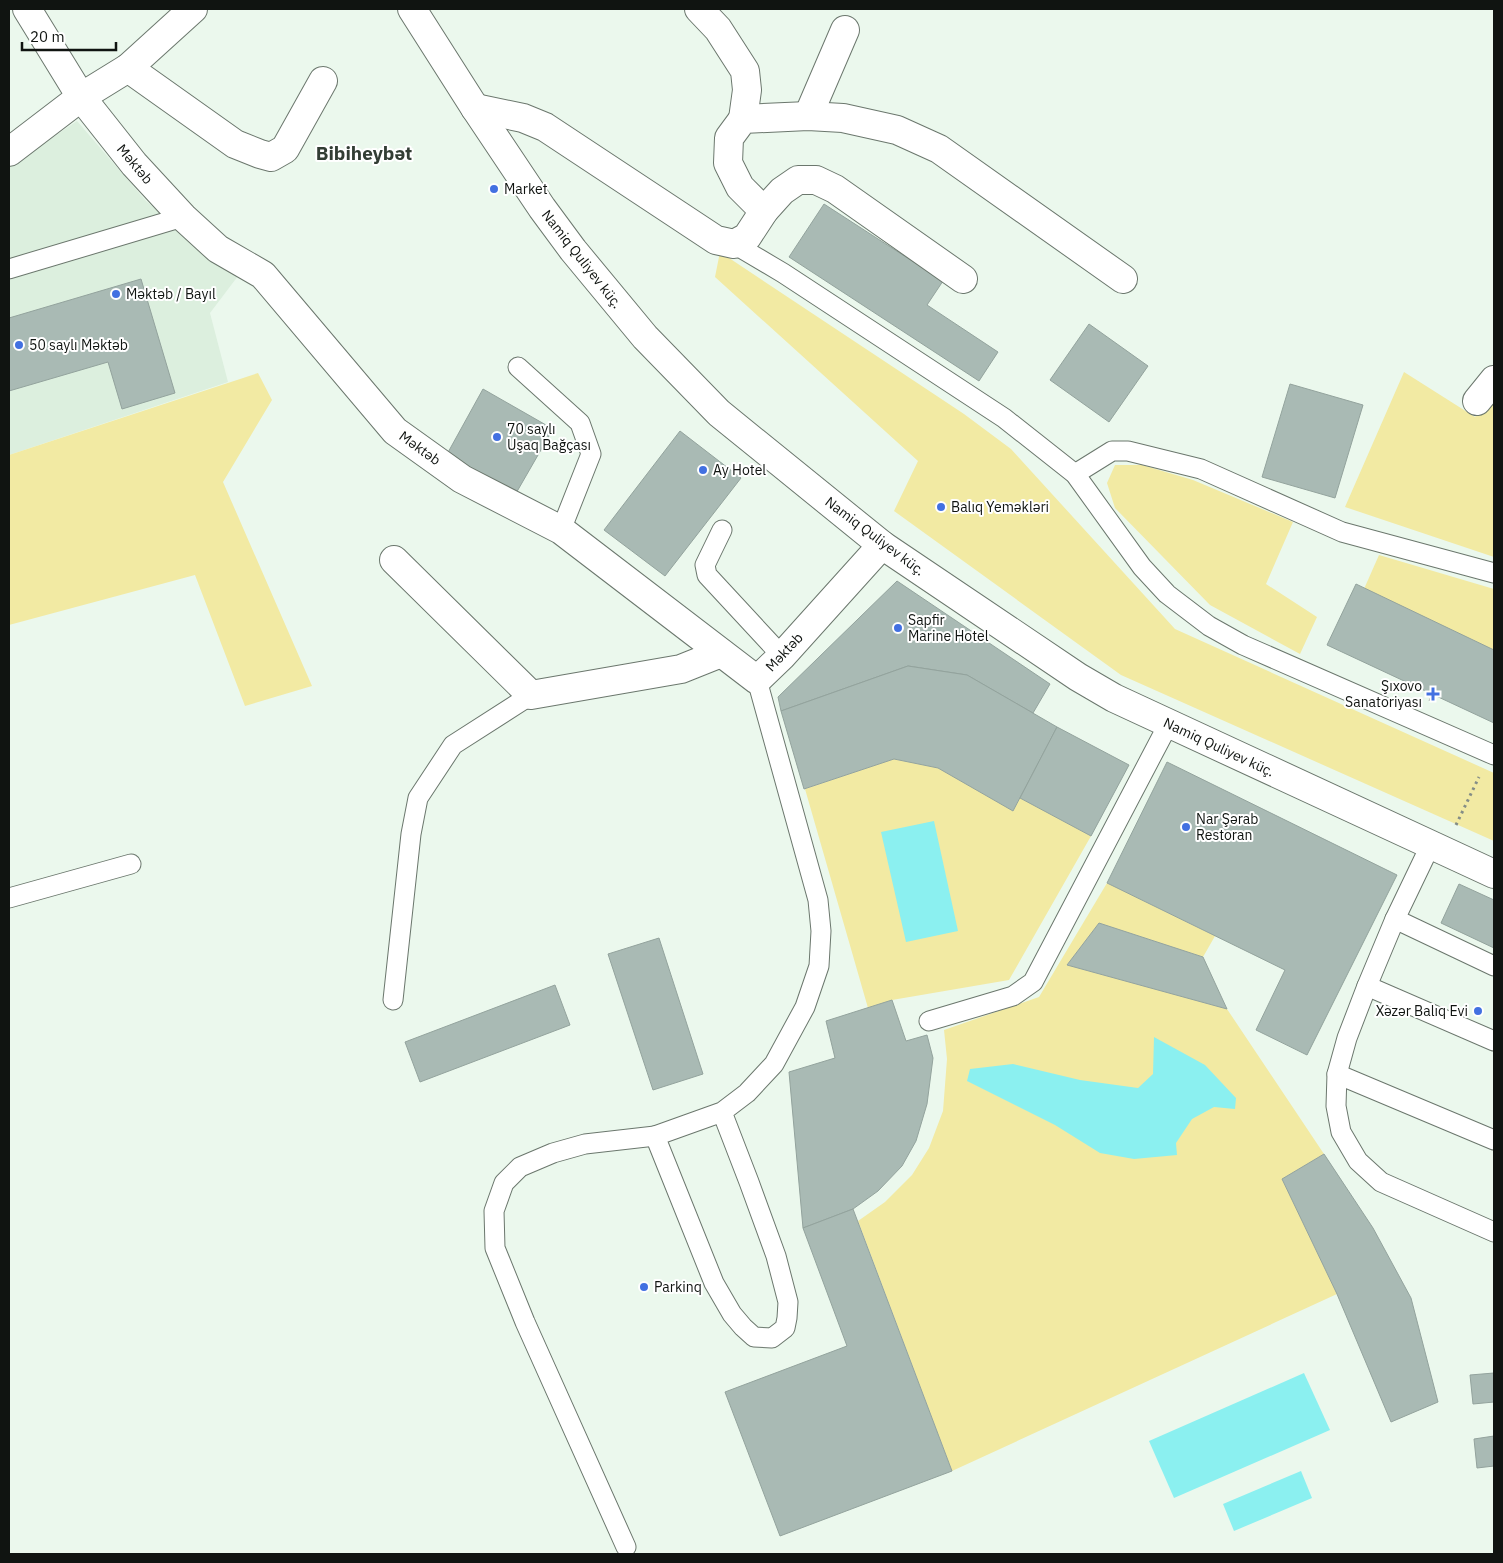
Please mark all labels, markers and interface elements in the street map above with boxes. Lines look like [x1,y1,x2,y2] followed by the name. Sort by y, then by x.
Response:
[22,20,116,52] scale bar
[30,27,65,46] text: 20 m
[113,140,157,188] street label: Məktəb
[316,141,412,165] district label: Bibiheybət
[504,180,548,198] place label: Market
[488,183,500,195] marker: Market
[538,206,626,312] street label: Namiq Quliyev küç.
[126,285,216,303] place label: Mәktәb / Bayıl
[110,288,122,300] marker: Mәktәb / Bayıl
[29,336,128,354] place label: 50 saylı Məktəb
[13,339,25,351] marker: 50 saylı Məktəb
[507,420,591,454] place label: 70 saylı Uşaq Bağçası
[396,427,444,469] street label: Məktəb
[491,431,503,443] marker: 70 saylı Uşaq Bağçası
[713,461,766,479] place label: Ay Hotel
[697,464,709,476] marker: Ay Hotel
[821,493,929,579] street label: Namiq Quliyev küç.
[951,498,1049,516] place label: Balıq Yeməkləri
[935,501,947,513] marker: Balıq Yeməkləri
[908,611,989,645] place label: Sapfir Marine Hotel
[892,622,904,634] marker: Sapfir Marine Hotel
[761,629,807,675] street label: Məktəb
[1345,677,1422,711] place label: Şıxovo Sanatoriyası
[1426,687,1440,701] marker: Şıxovo Sanatoriyası
[1161,713,1277,781] street label: Namiq Quliyev küç.
[1196,810,1258,844] place label: Nar Şərab Restoran
[1180,821,1192,833] marker: Nar Şərab Restoran
[1376,1002,1468,1020] place label: Xəzər Balıq Evi
[1472,1005,1484,1017] marker: Xəzər Balıq Evi
[654,1278,702,1296] place label: Parkinq
[638,1281,650,1293] marker: Parkinq

